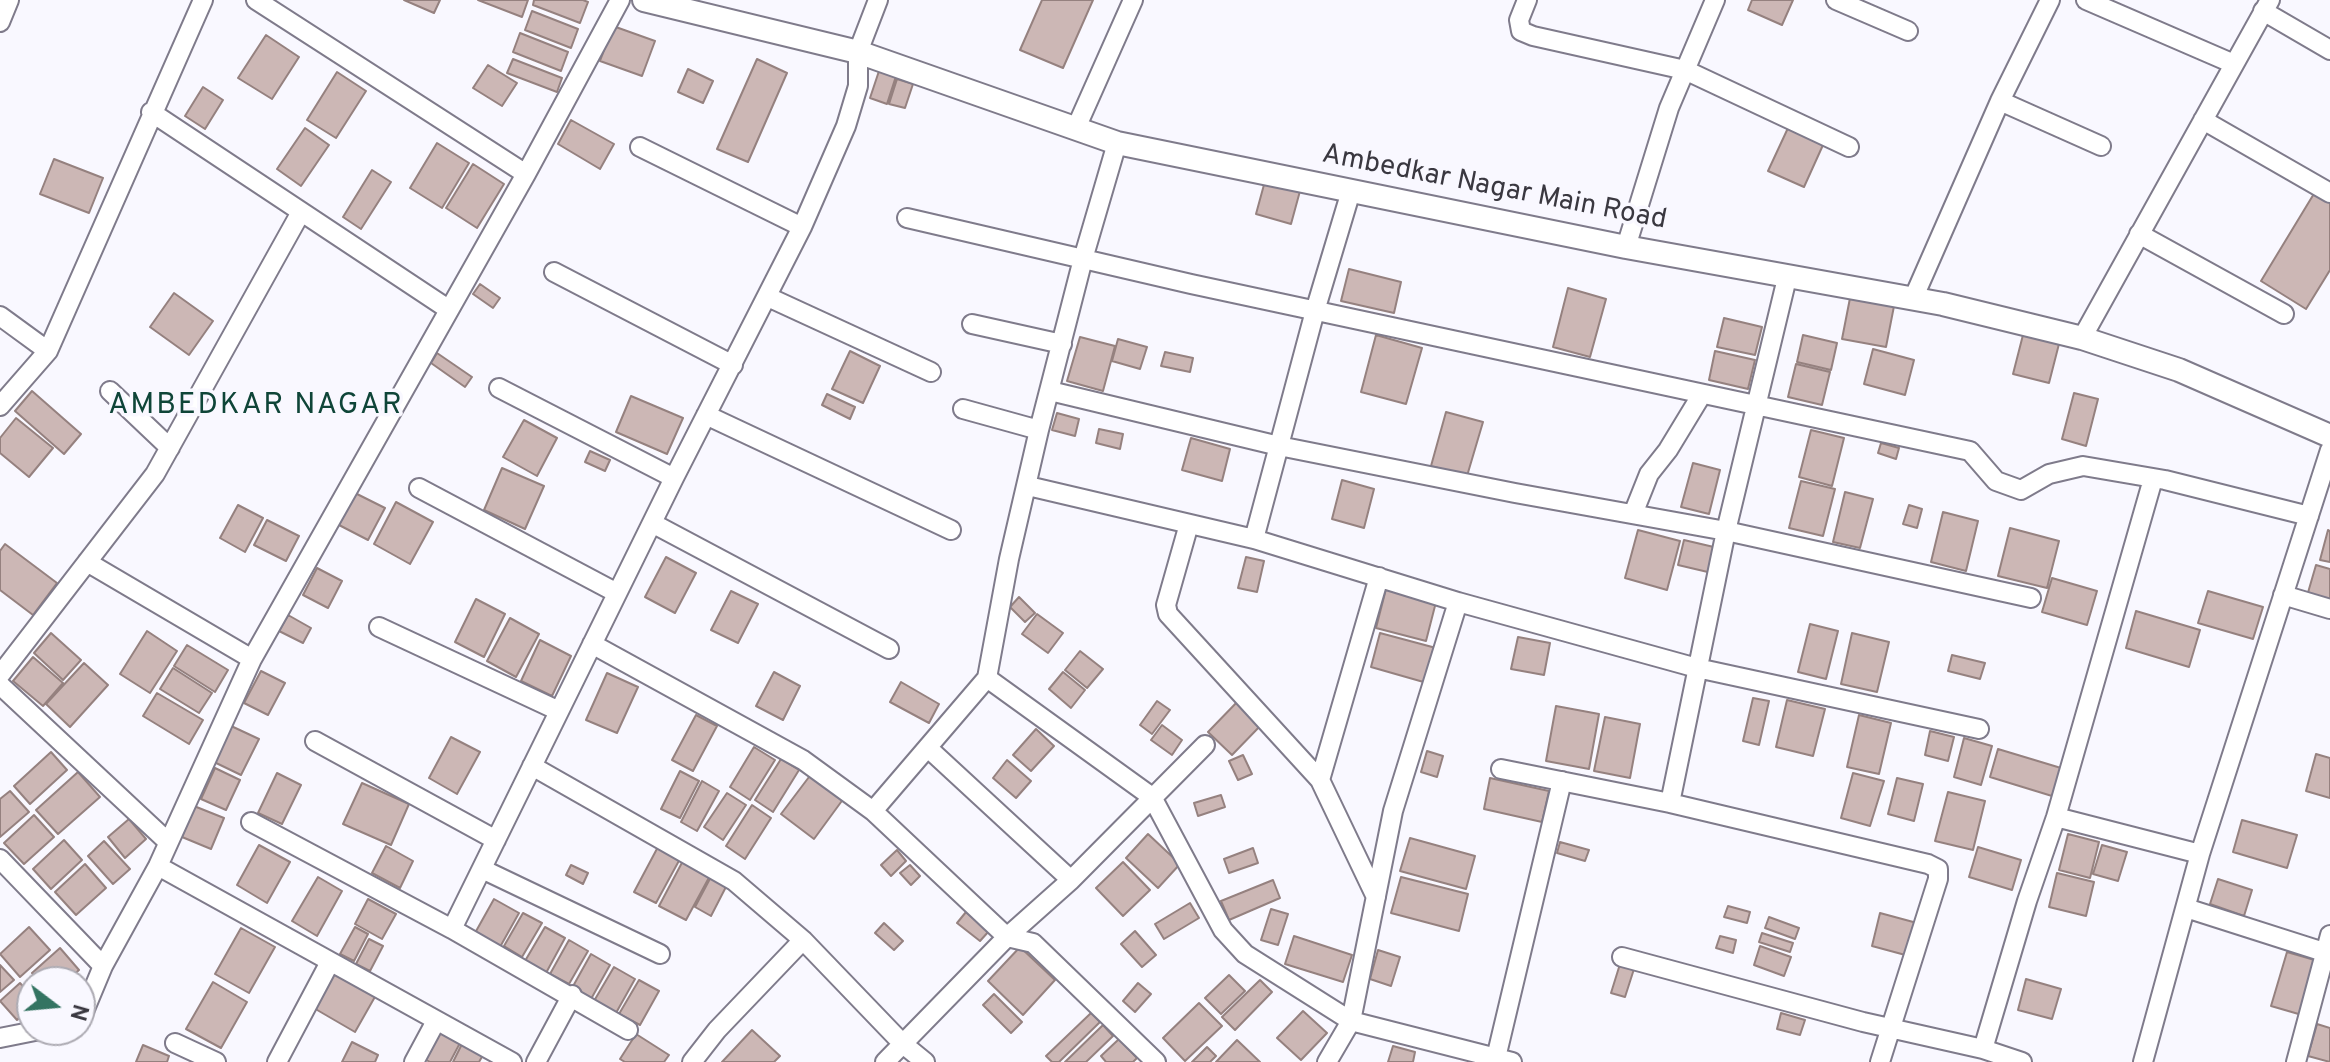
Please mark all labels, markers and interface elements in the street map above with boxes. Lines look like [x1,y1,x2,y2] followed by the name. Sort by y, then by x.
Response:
[1319,139,1669,239] street label: Ambedkar Nagar Main Road
[108,389,404,425] district label: AMBEDKAR NAGAR
[16,966,96,1046] north arrow
[62,1001,93,1024] text: N

